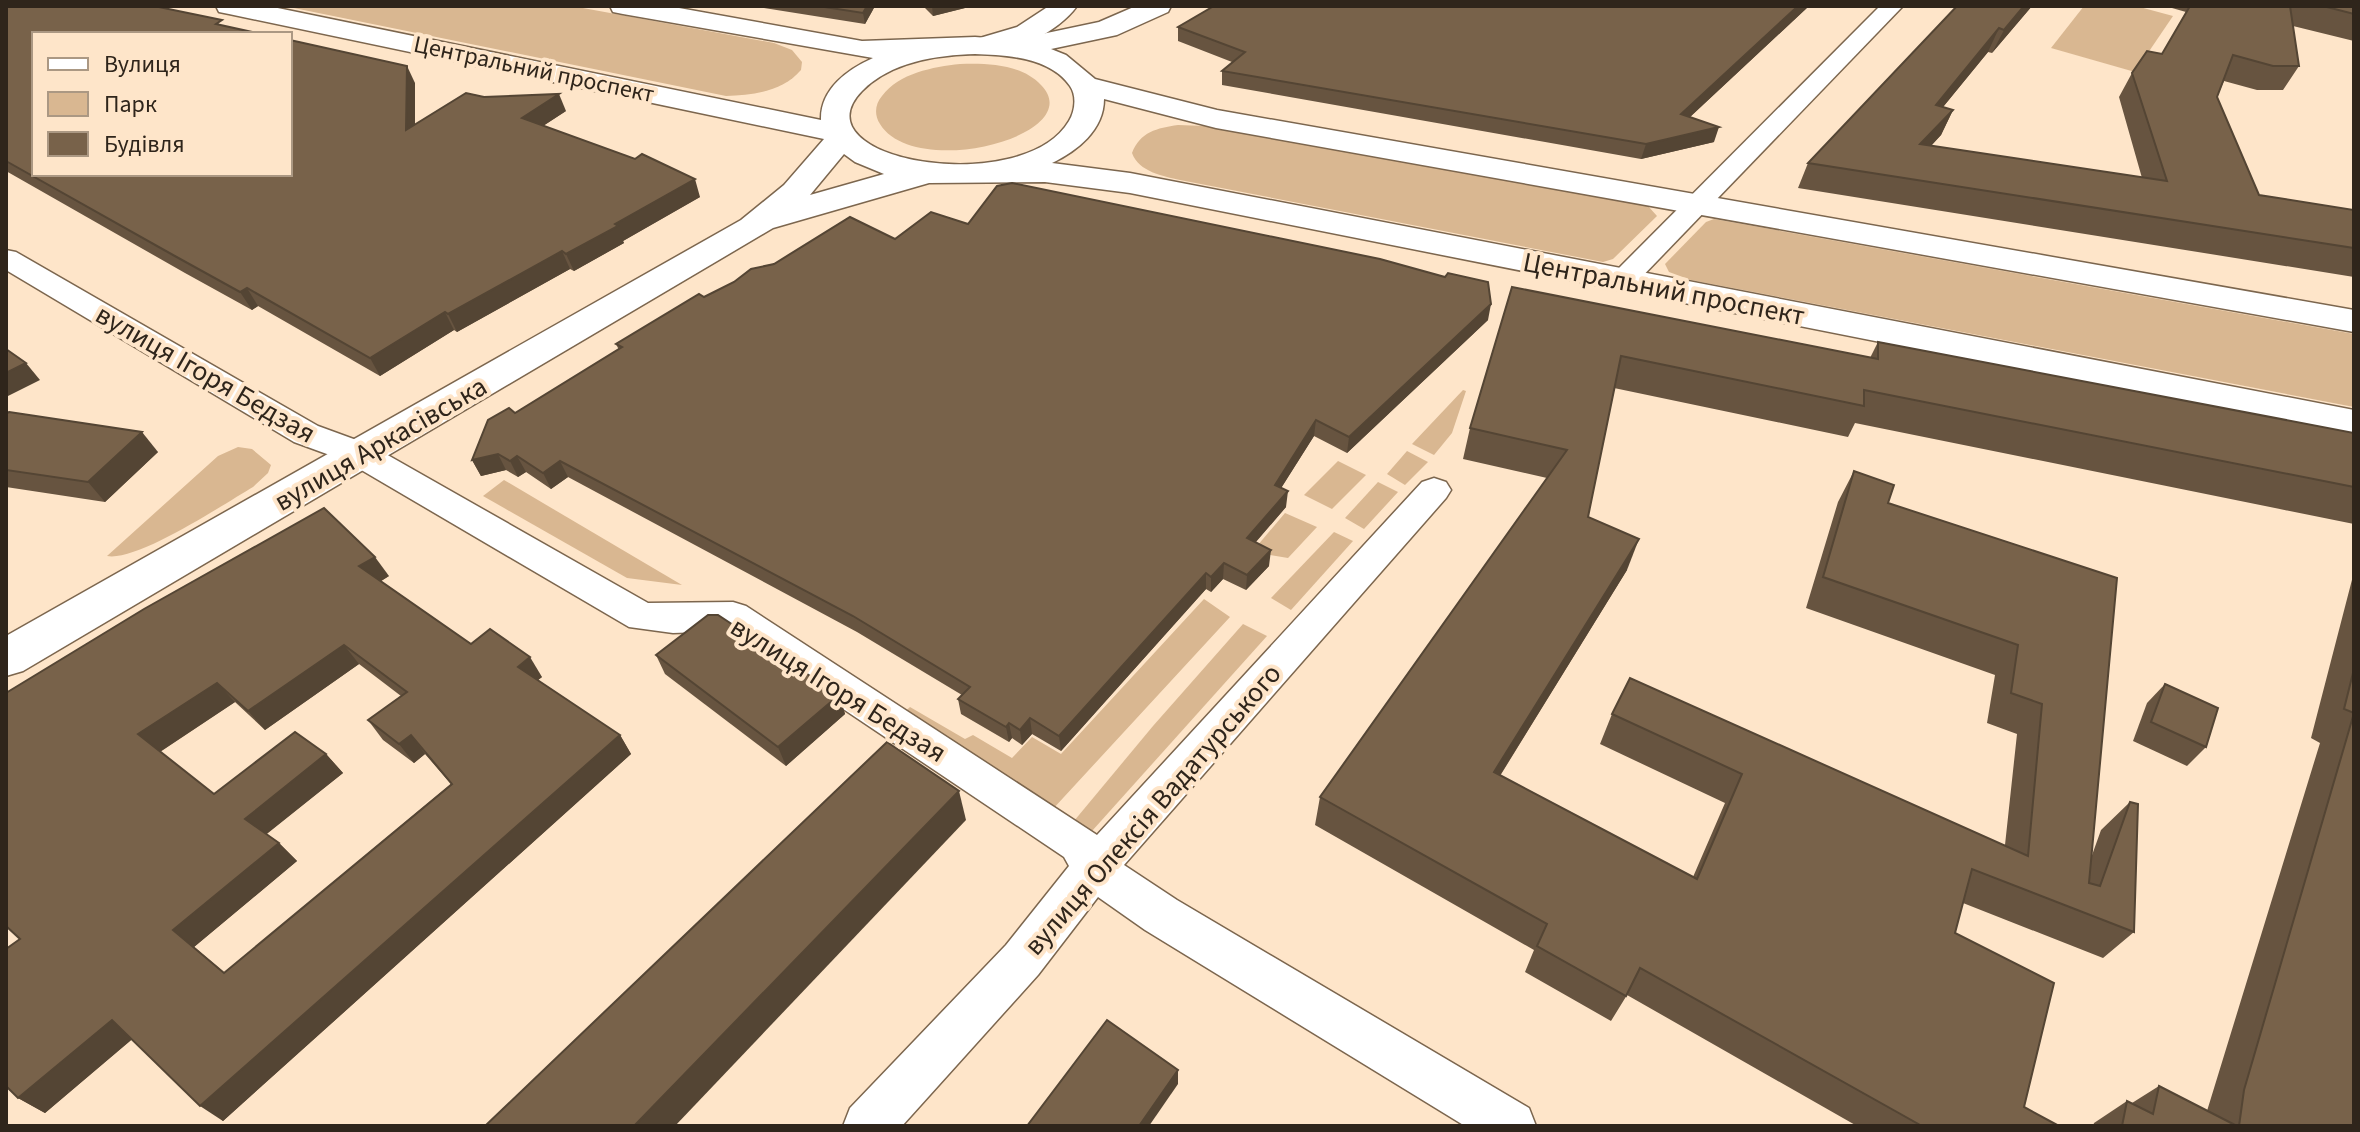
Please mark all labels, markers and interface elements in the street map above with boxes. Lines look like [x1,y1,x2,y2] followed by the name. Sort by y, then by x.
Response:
[410,27,657,112] street label: Центральний проспект
[32,32,292,176] legend
[104,47,181,82] text: Вулиця
[104,87,157,122] text: Парк
[104,127,185,162] text: Будівля
[1520,242,1808,336] street label: Центральний проспект
[88,295,323,453] street label: вулиця Ігоря Бедзая
[267,367,494,521] street label: вулиця Аркасівська
[723,607,954,773] street label: вулиця Ігоря Бедзая
[1015,655,1291,964] street label: вулиця Олексія Вадатурського

